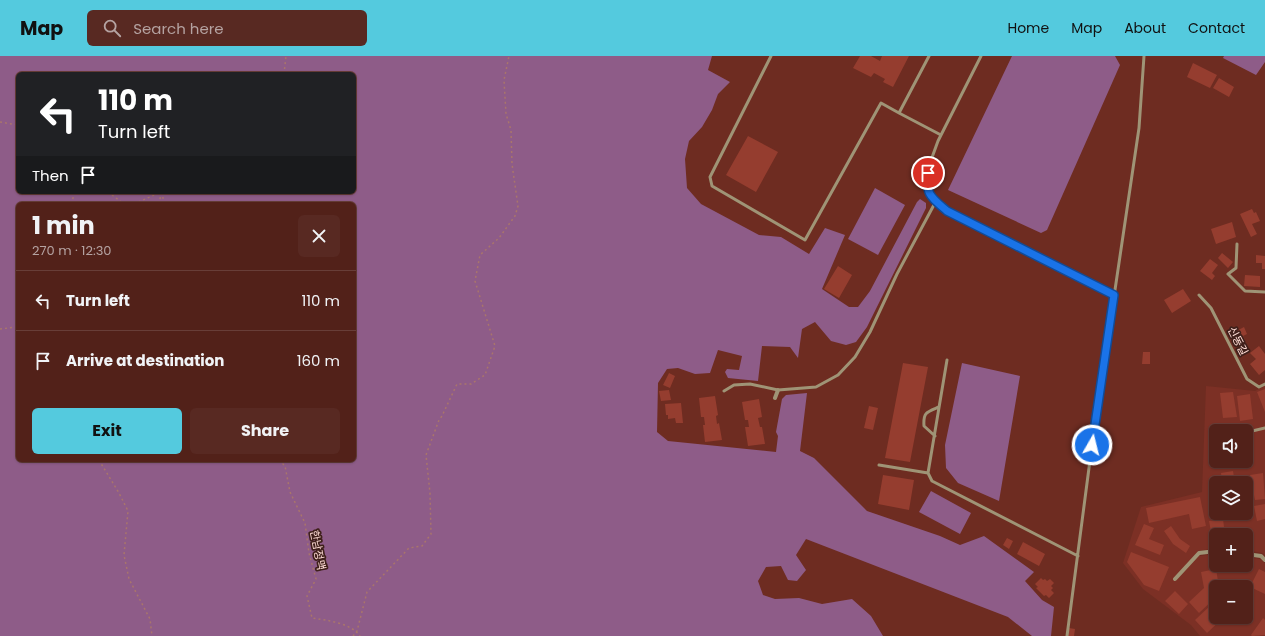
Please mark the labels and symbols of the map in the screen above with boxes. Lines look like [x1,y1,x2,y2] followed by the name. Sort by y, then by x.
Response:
[911,156,945,190] pin
[1224,324,1252,358] street label: 신동길
[1071,424,1113,466] position arrow
[306,529,330,571] street label: 한남정맥

